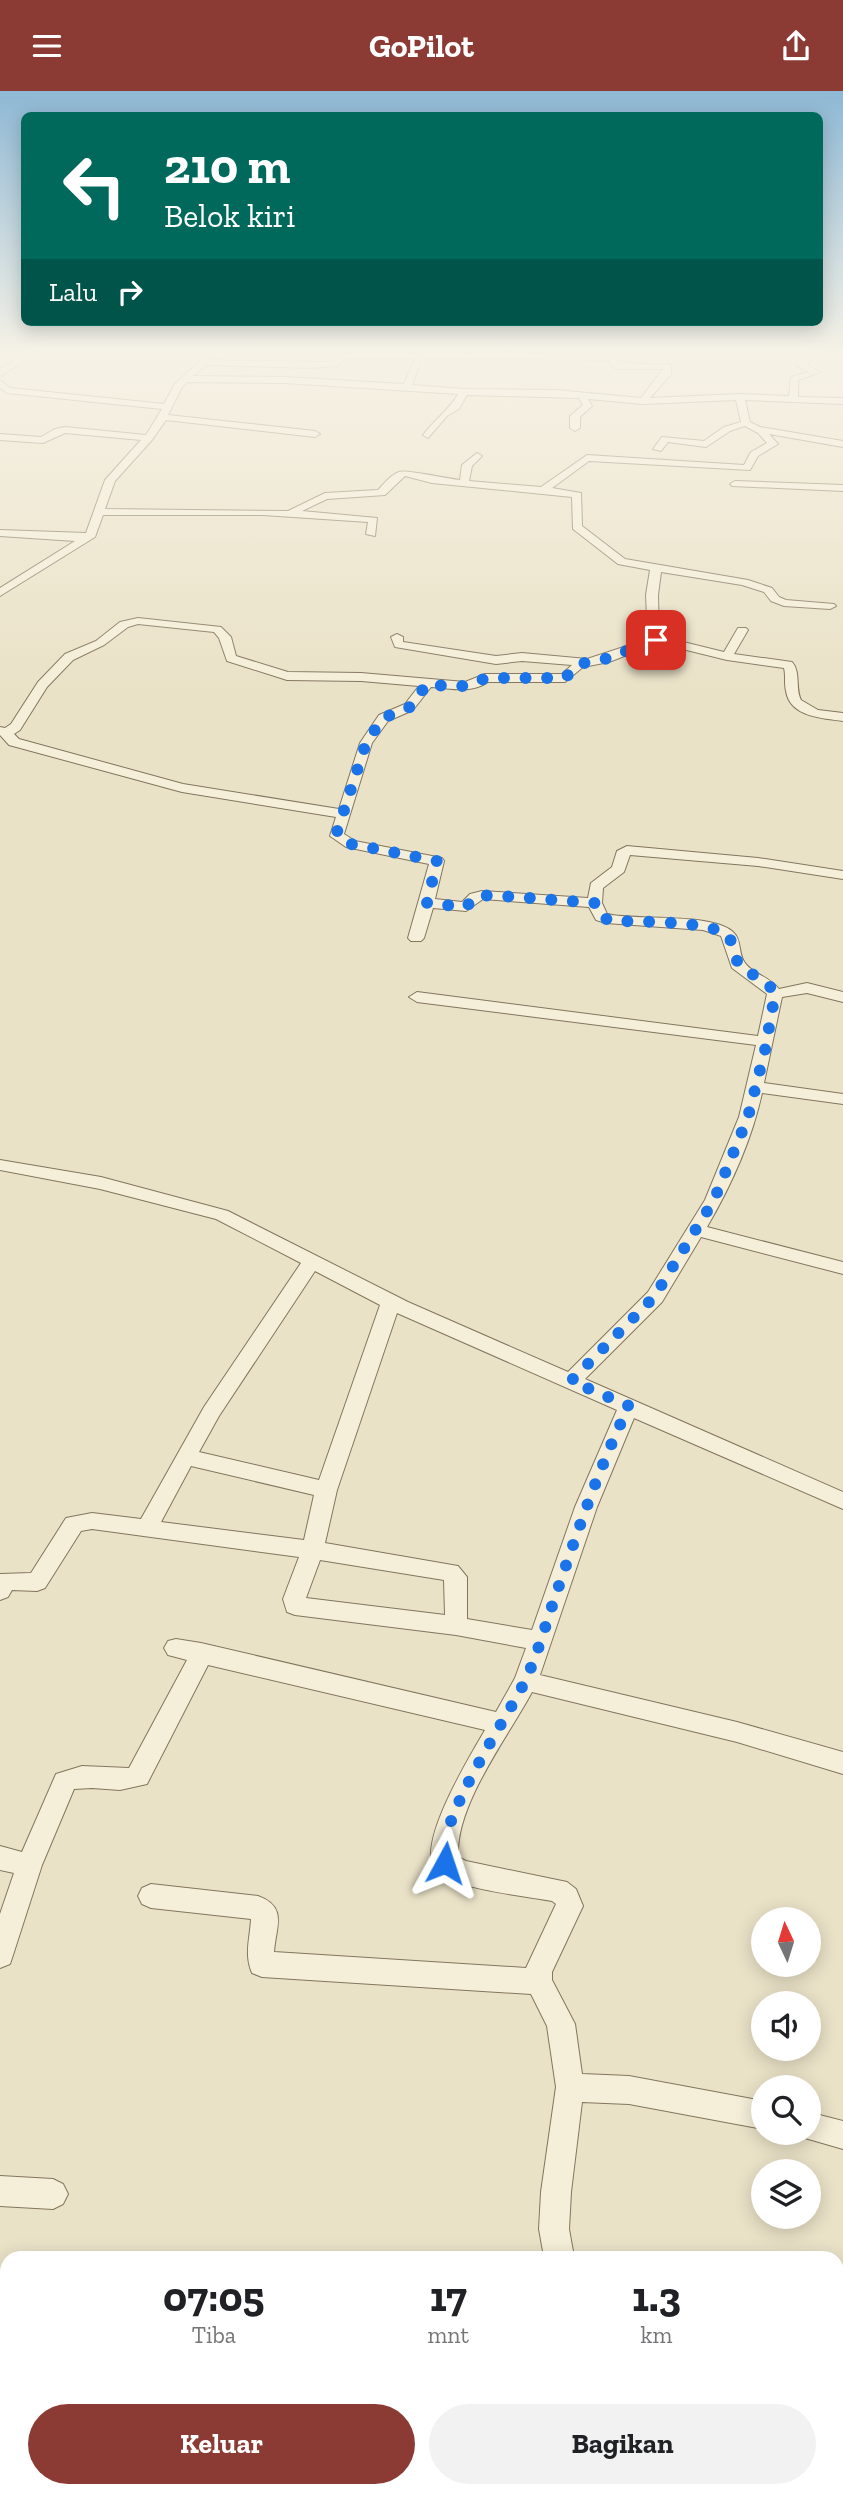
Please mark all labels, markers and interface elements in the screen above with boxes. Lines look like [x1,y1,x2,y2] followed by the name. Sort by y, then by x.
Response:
[28,27,66,65] icon: menu
[369,27,474,65] text: GoPilot
[777,27,815,65] icon: share
[164,137,290,196] text: 210 m
[49,140,140,231] icon: left
[164,197,295,235] text: Belok kiri
[111,273,149,311] icon: right
[49,276,97,308] text: Lalu
[626,610,686,670] pin
[637,621,675,659] icon: arrive
[408,1826,482,1900] position arrow
[751,1907,821,1977] north arrow
[751,1907,821,2229] map controls
[751,1991,821,2061] button: sound
[751,2075,821,2145] button: search
[751,2159,821,2229] button: layers
[163,2271,265,2322] text: 07:05
[430,2271,467,2322] text: 17
[632,2271,681,2322] text: 1.3
[192,2321,236,2349] text: Tiba
[427,2321,469,2349] text: mnt
[641,2321,672,2349] text: km
[28,2404,415,2484] button: Keluar
[429,2404,816,2484] button: Bagikan

